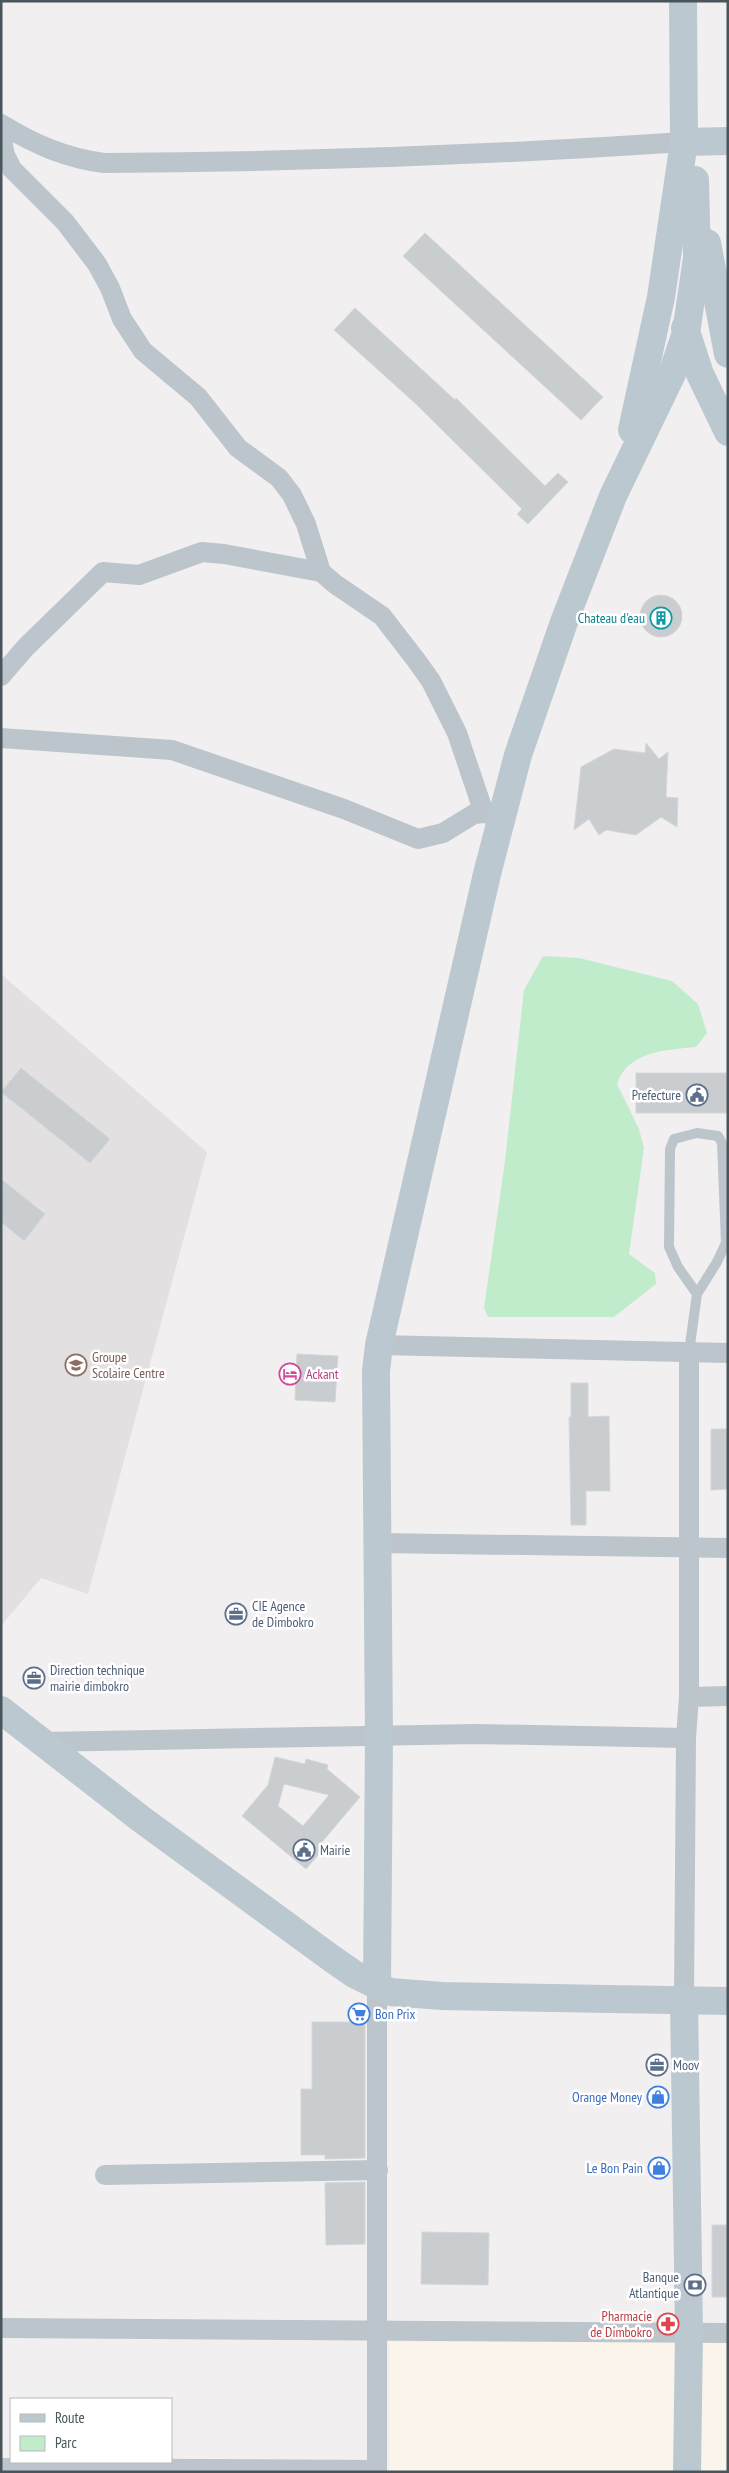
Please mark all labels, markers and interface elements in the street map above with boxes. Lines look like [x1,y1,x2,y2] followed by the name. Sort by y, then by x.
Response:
[649,606,673,630] building icon: Chateau d'eau
[578,609,645,627] place label: Chateau d'eau
[685,1083,709,1107] public building icon: Prefecture
[632,1086,681,1104] place label: Prefecture
[92,1348,165,1382] place label: Groupe Scolaire Centre
[64,1353,88,1377] school or university icon: Groupe Scolaire Centre
[278,1362,302,1386] hotel icon: Ackant
[306,1365,339,1383] place label: Ackant
[252,1597,314,1631] place label: CIE Agence de Dimbokro
[224,1602,248,1626] office icon: CIE Agence de Dimbokro
[50,1661,145,1695] place label: Direction technique mairie dimbokro
[22,1666,46,1690] office icon: Direction technique mairie dimbokro
[292,1838,316,1862] public building icon: Mairie
[320,1841,350,1859] place label: Mairie
[347,2002,371,2026] supermarket icon: Bon Prix
[375,2005,416,2023] place label: Bon Prix
[645,2053,669,2077] office icon: Moov
[673,2056,700,2074] place label: Moov
[646,2085,670,2109] shop icon: Orange Money
[572,2088,643,2106] place label: Orange Money
[647,2156,671,2180] shop icon: Le Bon Pain
[587,2159,643,2177] place label: Le Bon Pain
[629,2268,679,2302] place label: Banque Atlantique
[683,2273,707,2297] bank icon: Banque Atlantique
[590,2307,652,2341] place label: Pharmacie de Dimbokro
[656,2312,680,2336] pharmacy icon: Pharmacie de Dimbokro
[10,2398,172,2463] legend
[55,2408,85,2427] text: Route
[55,2433,77,2452] text: Parc

